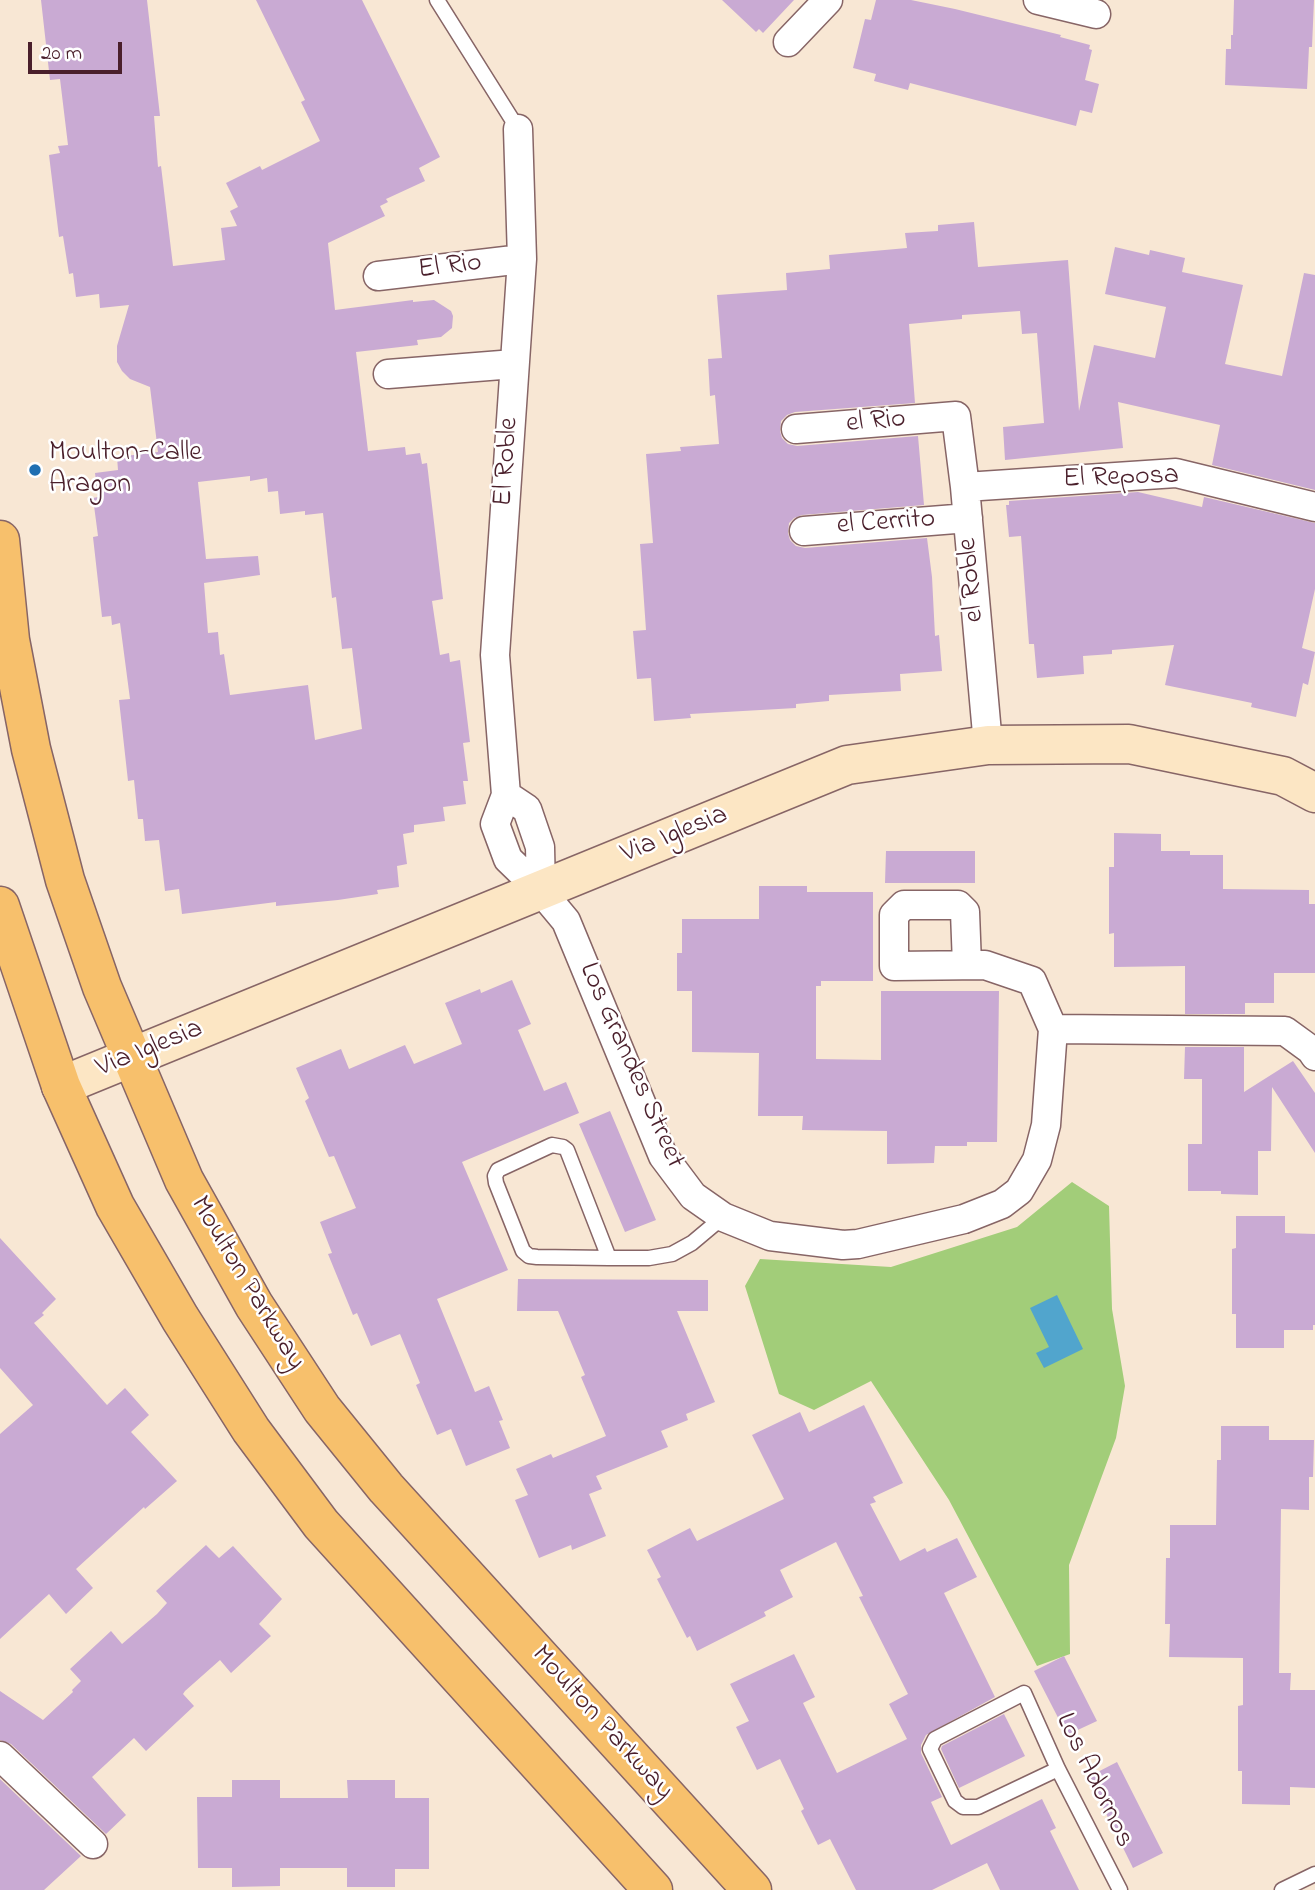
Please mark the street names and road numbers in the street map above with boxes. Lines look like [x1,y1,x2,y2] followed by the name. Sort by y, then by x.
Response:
[416,247,484,289] street label: El Rio
[845,404,907,442] street label: el Rio
[488,416,528,508] street label: El Roble
[1063,460,1179,498] street label: El Reposa
[836,504,936,544] street label: el Cerrito
[953,536,993,624] street label: el Roble
[617,800,733,872] street label: Via Iglesia
[570,958,690,1174] street label: Los Grandes Street
[92,1014,208,1086] street label: Via Iglesia
[181,1191,311,1377] street label: Moulton Parkway
[523,1640,679,1808] street label: Moulton Parkway
[1046,1708,1140,1854] street label: Los Adornos

